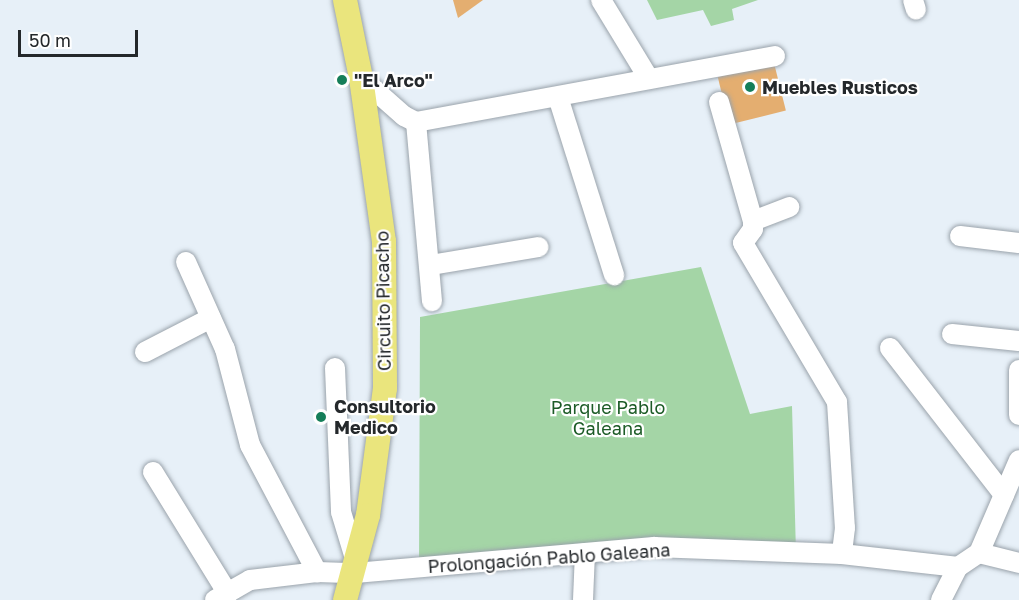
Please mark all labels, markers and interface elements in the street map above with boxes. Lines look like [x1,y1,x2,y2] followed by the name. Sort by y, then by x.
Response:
[21,18,141,56] scale bar
[29,29,71,51] text: 50 m
[354,69,433,91] place label: "El Arco"
[335,73,349,87] marker: "El Arco"
[762,76,918,98] place label: Muebles Rusticos
[743,80,757,94] marker: Muebles Rusticos
[371,231,395,371] street label: Circuito Picacho
[334,396,436,438] place label: Consultorio Medico
[551,397,665,440] park label: Parque Pablo Galeana
[312,408,330,426] marker: Consultorio Medico
[427,539,671,577] street label: Prolongación Pablo Galeana

